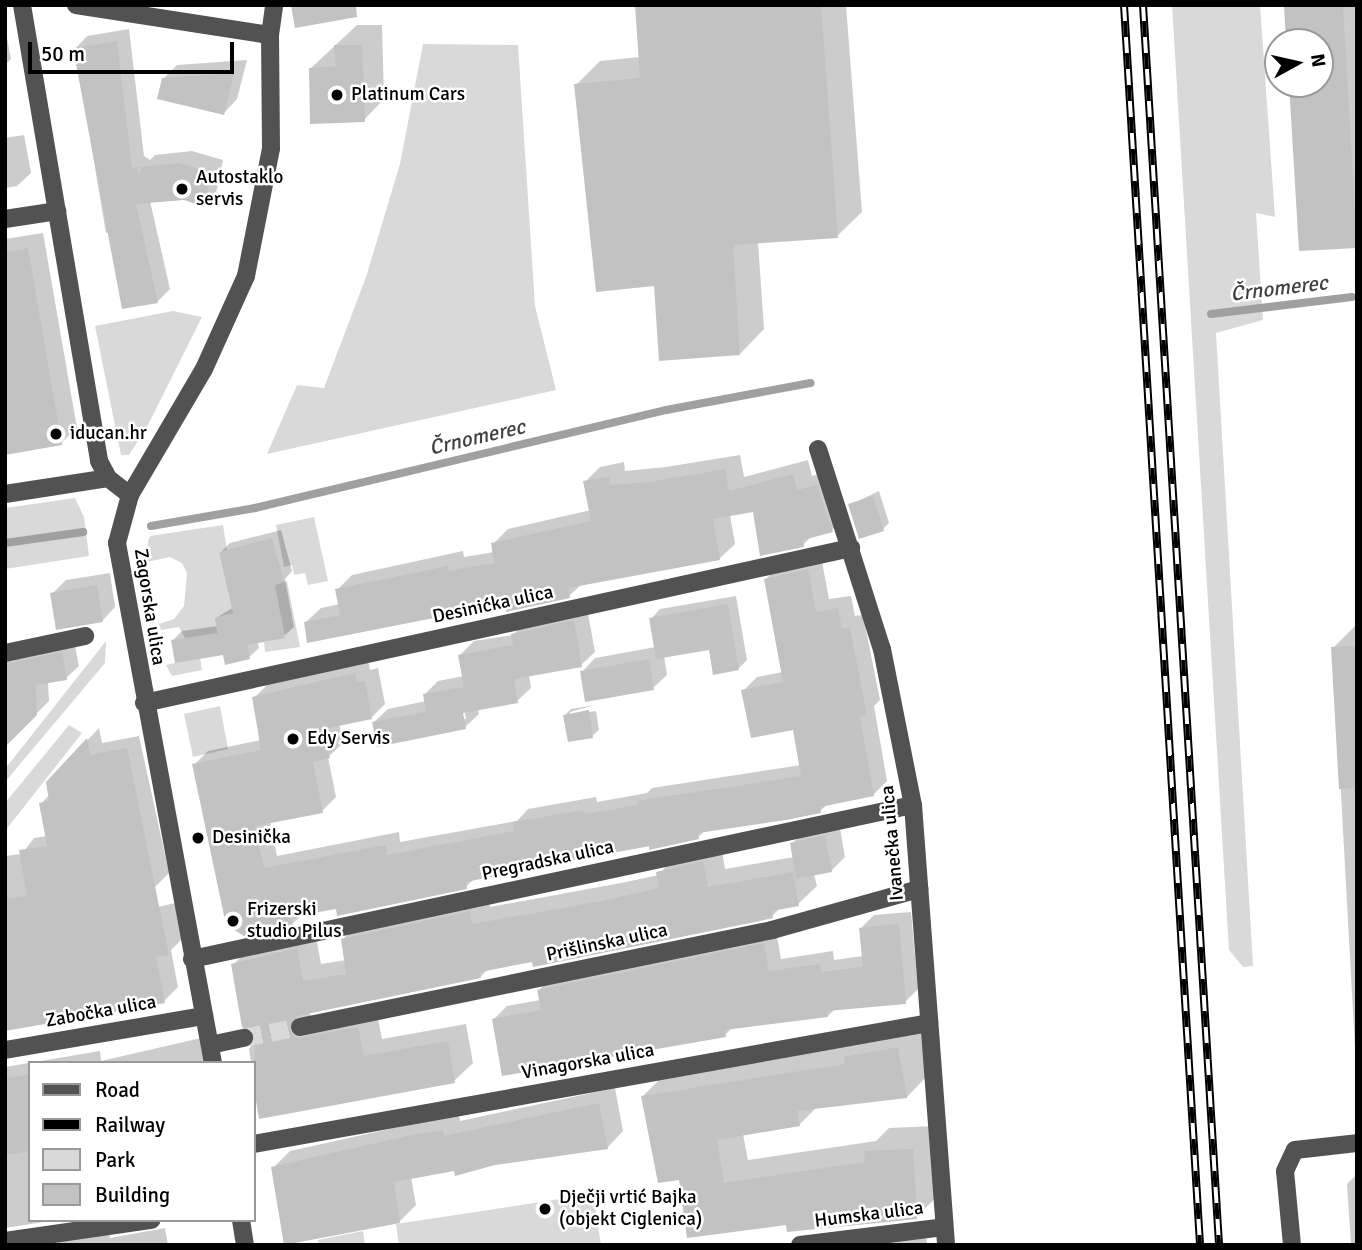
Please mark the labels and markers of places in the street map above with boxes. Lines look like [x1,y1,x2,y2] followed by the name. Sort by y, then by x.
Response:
[351,84,465,106] place label: Platinum Cars
[329,87,345,103] marker: Platinum Cars
[196,167,283,211] place label: Autostaklo servis
[174,181,190,197] marker: Autostaklo servis
[70,423,147,445] place label: iducan.hr
[48,426,64,442] marker: iducan.hr
[307,728,390,750] place label: Edy Servis
[285,731,301,747] marker: Edy Servis
[212,827,291,849] place label: Desinička
[190,830,206,846] marker: Desinička
[247,899,342,943] place label: Frizerski studio Pilus
[225,913,241,929] marker: Frizerski studio Pilus
[559,1187,702,1231] place label: Dječji vrtić Bajka (objekt Ciglenica)
[537,1201,553,1217] marker: Dječji vrtić Bajka (objekt Ciglenica)

